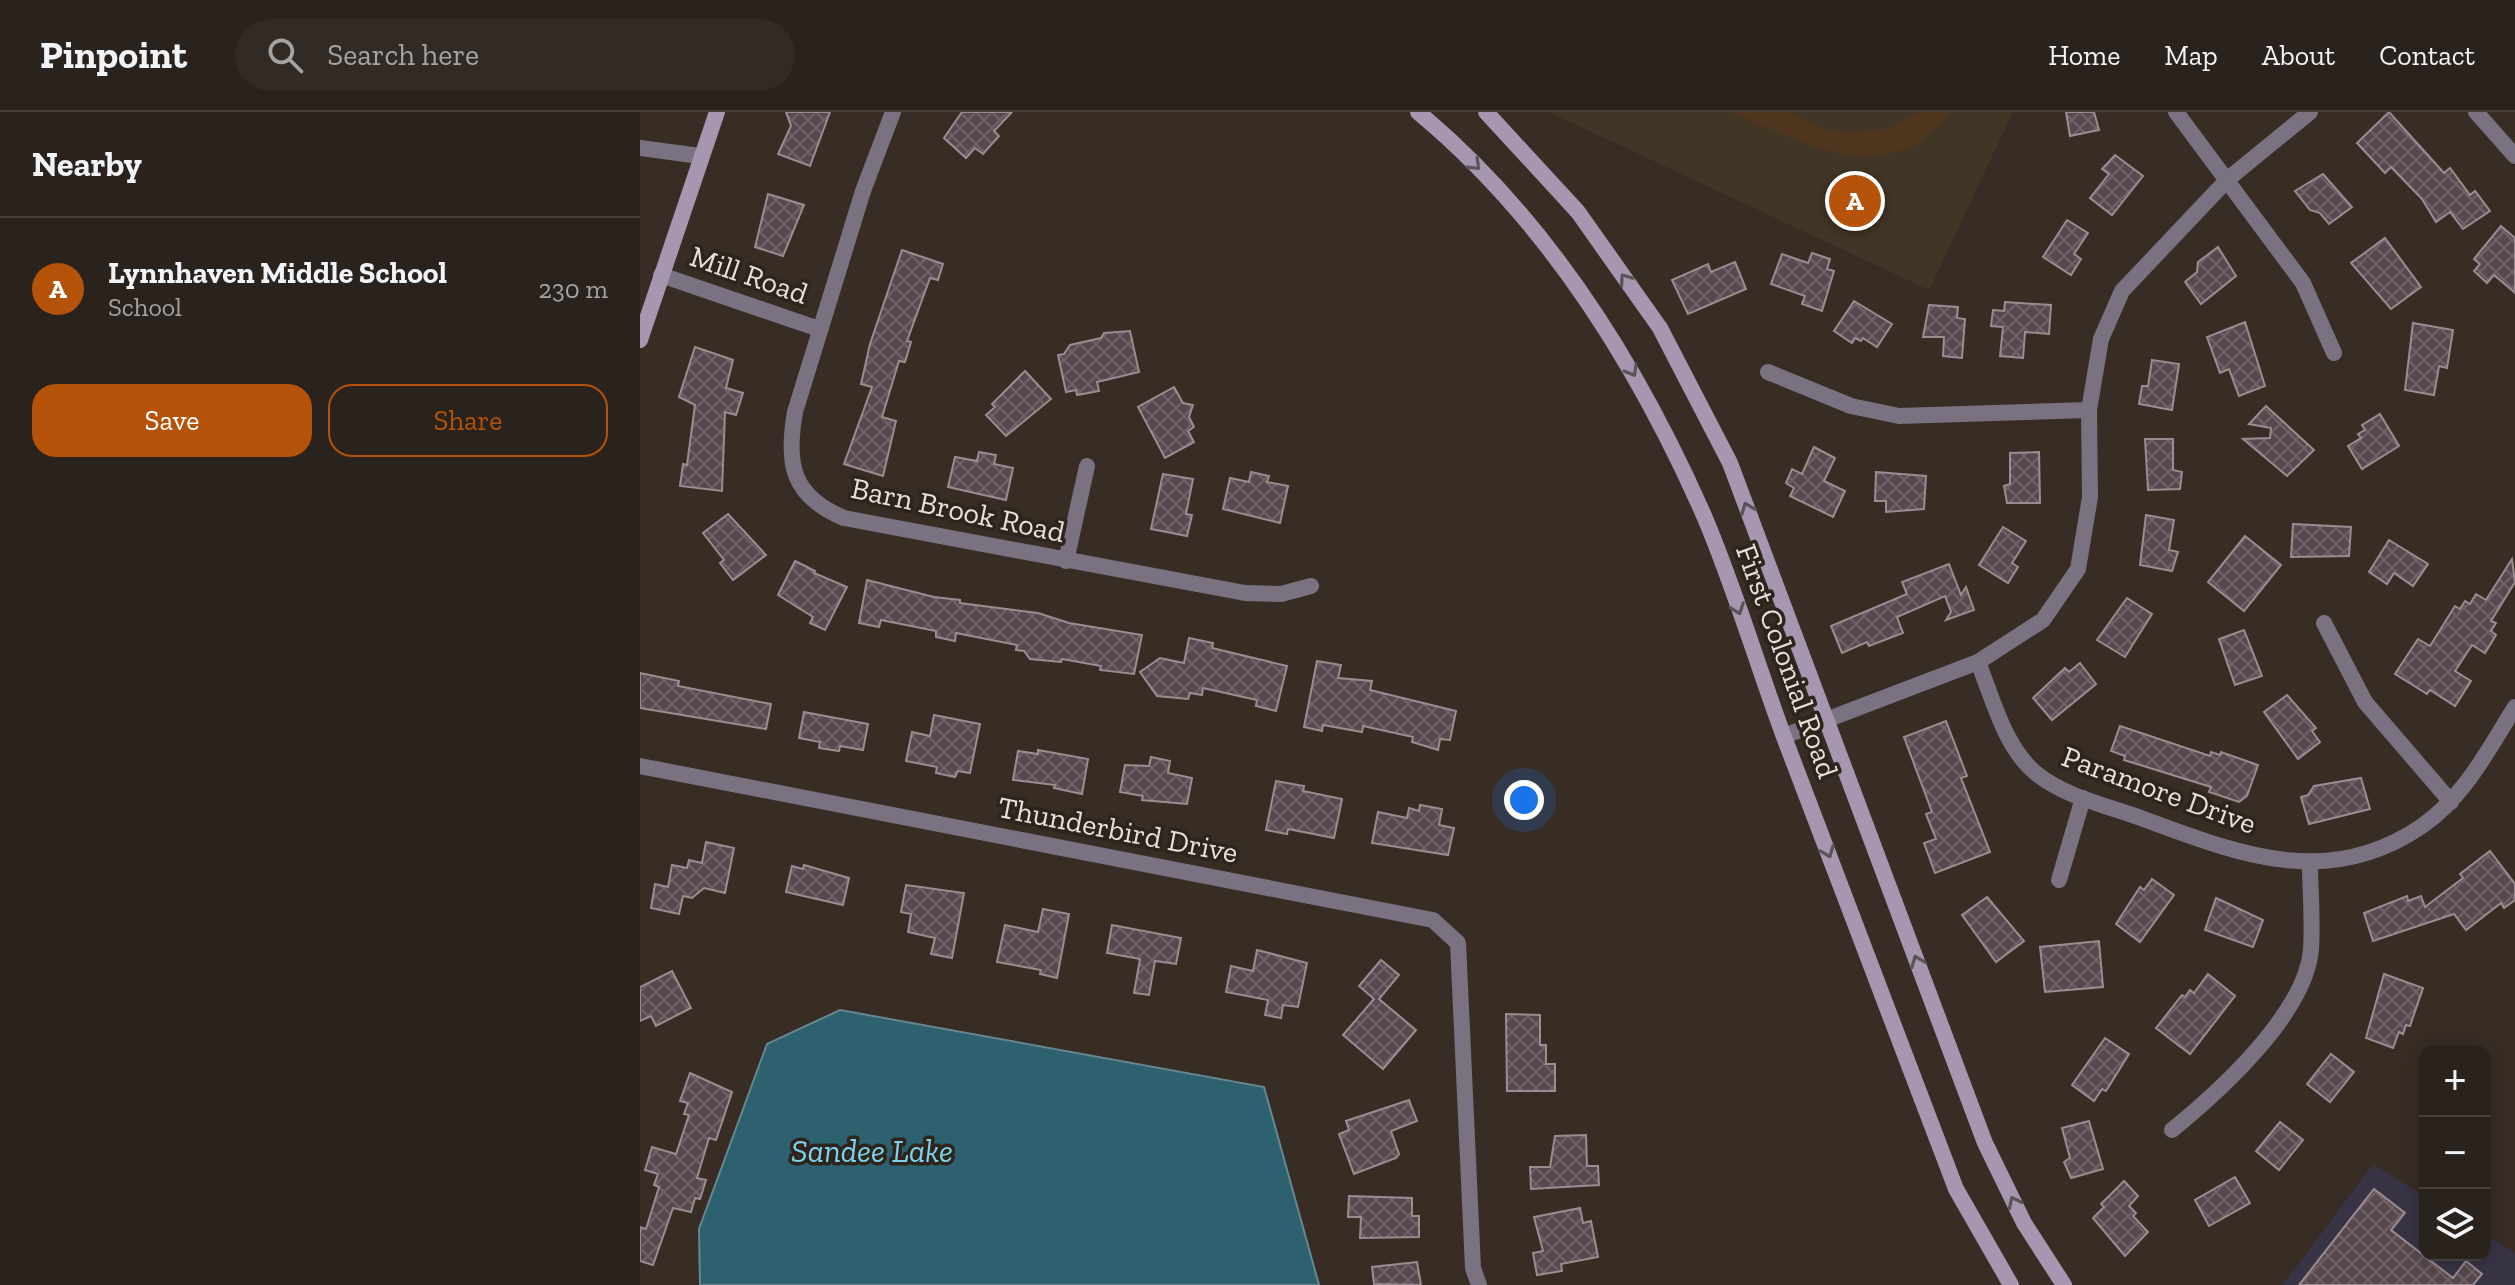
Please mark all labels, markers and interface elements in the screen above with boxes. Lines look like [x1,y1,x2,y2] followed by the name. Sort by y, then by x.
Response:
[235,19,795,91] search box
[40,32,187,78] text: Pinpoint
[263,33,307,77] icon: search
[327,37,479,73] text: Search here
[2048,39,2120,72] text: Home
[2164,39,2218,72] text: Map
[2262,39,2335,72] text: About
[2379,39,2475,72] text: Contact
[32,144,142,185] text: Nearby
[1466,156,1480,170] one-way arrow
[1829,171,1881,231] pin: A
[685,238,813,312] street label: Mill Road
[108,255,447,291] text: Lynnhaven Middle School
[49,273,67,305] text: A
[539,273,608,305] text: 230 m
[1620,273,1635,287] one-way arrow
[108,291,182,323] text: School
[1622,363,1638,377] one-way arrow
[32,384,312,457] button: Save
[328,384,608,457] button: Share
[848,470,1069,550] street label: Barn Brook Road
[1740,502,1757,516] one-way arrow
[1728,539,1846,783] street label: First Colonial Road
[1728,601,1744,615] one-way arrow
[2057,738,2261,842] street label: Paramore Drive
[1504,780,1544,820] your location
[995,789,1241,871] street label: Thunderbird Drive
[1818,844,1835,858] one-way arrow
[1910,955,1927,969] one-way arrow
[2419,1045,2491,1261] map controls
[2419,1045,2491,1117] button: +
[2419,1117,2491,1189] button: −
[791,1132,953,1170] water label: Sandee Lake
[2419,1189,2491,1261] button: layers
[2008,1195,2024,1210] one-way arrow

